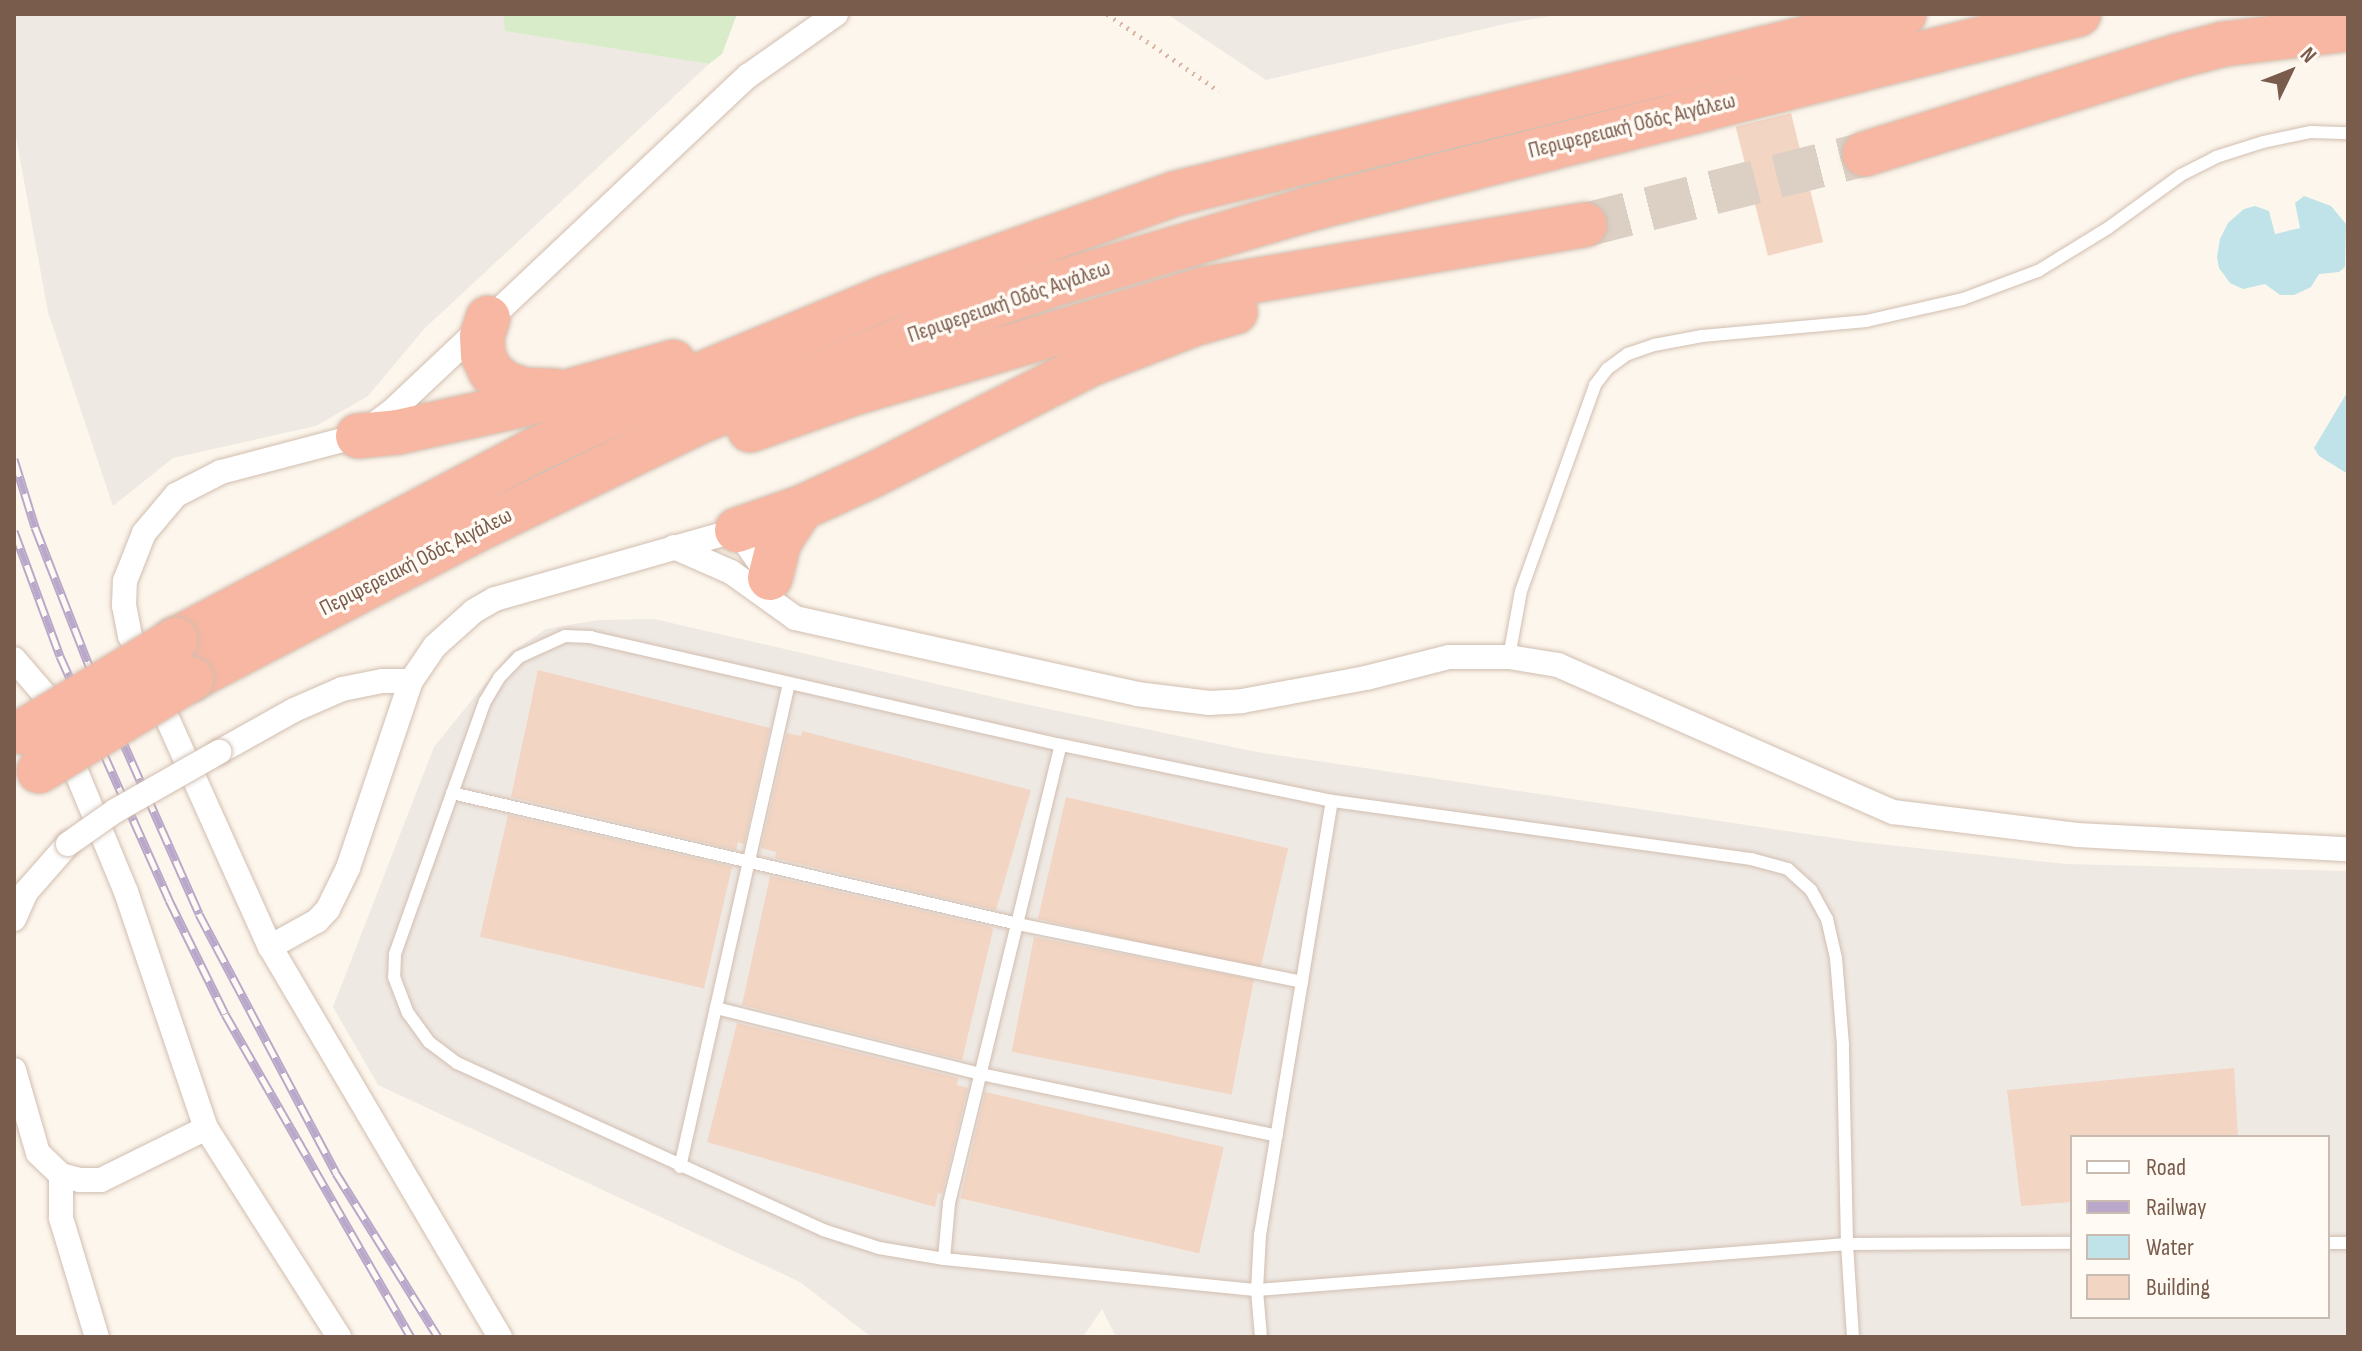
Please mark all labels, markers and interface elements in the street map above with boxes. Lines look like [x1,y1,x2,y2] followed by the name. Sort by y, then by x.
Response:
[2250,32,2330,112] north arrow
[2294,42,2322,69] text: N
[1526,88,1738,164] street label: Περιφερειακή Οδός Αιγάλεω
[904,255,1114,349] street label: Περιφερειακή Οδός Αιγάλεω
[315,502,517,622] street label: Περιφερειακή Οδός Αιγάλεω
[2070,1135,2330,1319] legend
[2146,1153,2186,1182] text: Road
[2146,1193,2206,1222] text: Railway
[2146,1233,2194,1262] text: Water
[2146,1273,2210,1302] text: Building

